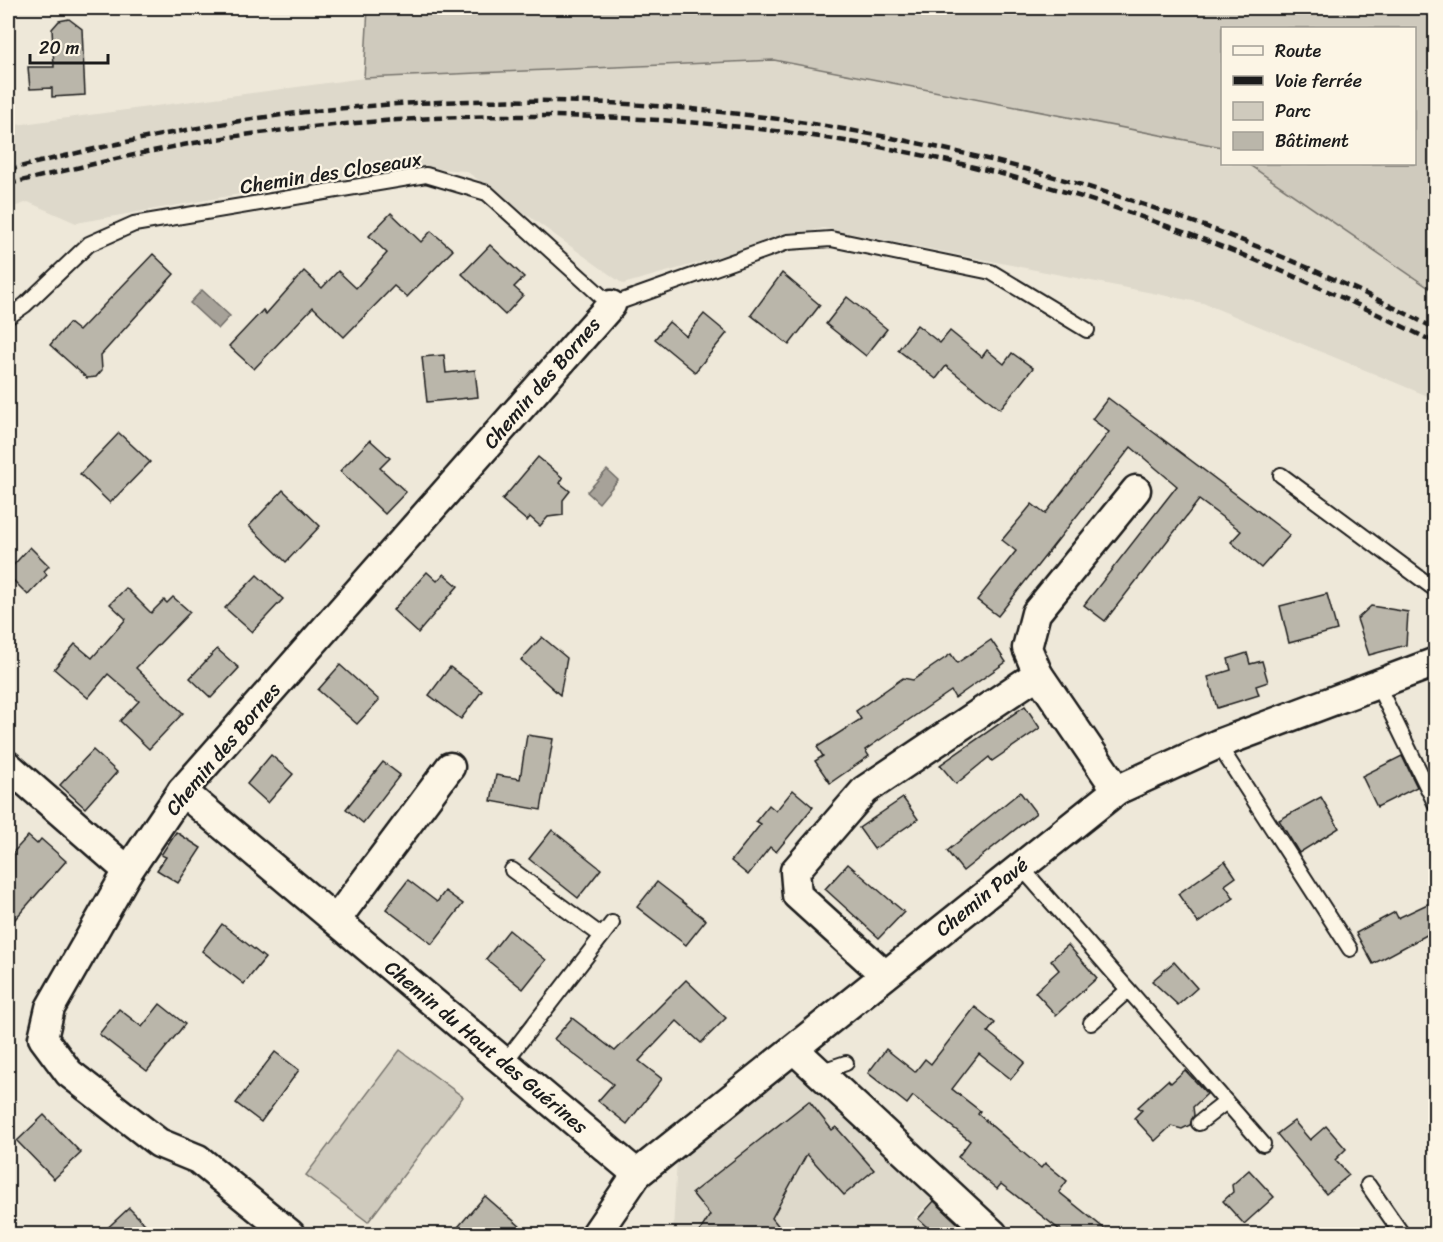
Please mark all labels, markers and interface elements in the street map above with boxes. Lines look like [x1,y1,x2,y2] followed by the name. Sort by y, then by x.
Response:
[30,27,108,65] scale bar
[1221,27,1416,165] legend
[39,32,79,64] text: 20 m
[1275,35,1322,67] text: Route
[1275,65,1362,97] text: Voie ferrée
[1275,95,1311,127] text: Parc
[1275,125,1349,157] text: Bâtiment
[238,141,425,205] street label: Chemin des Closeaux
[474,308,610,457] street label: Chemin des Bornes
[156,674,290,824] street label: Chemin des Bornes
[927,848,1037,946] street label: Chemin Pavé
[376,951,596,1144] street label: Chemin du Haut des Guérines

